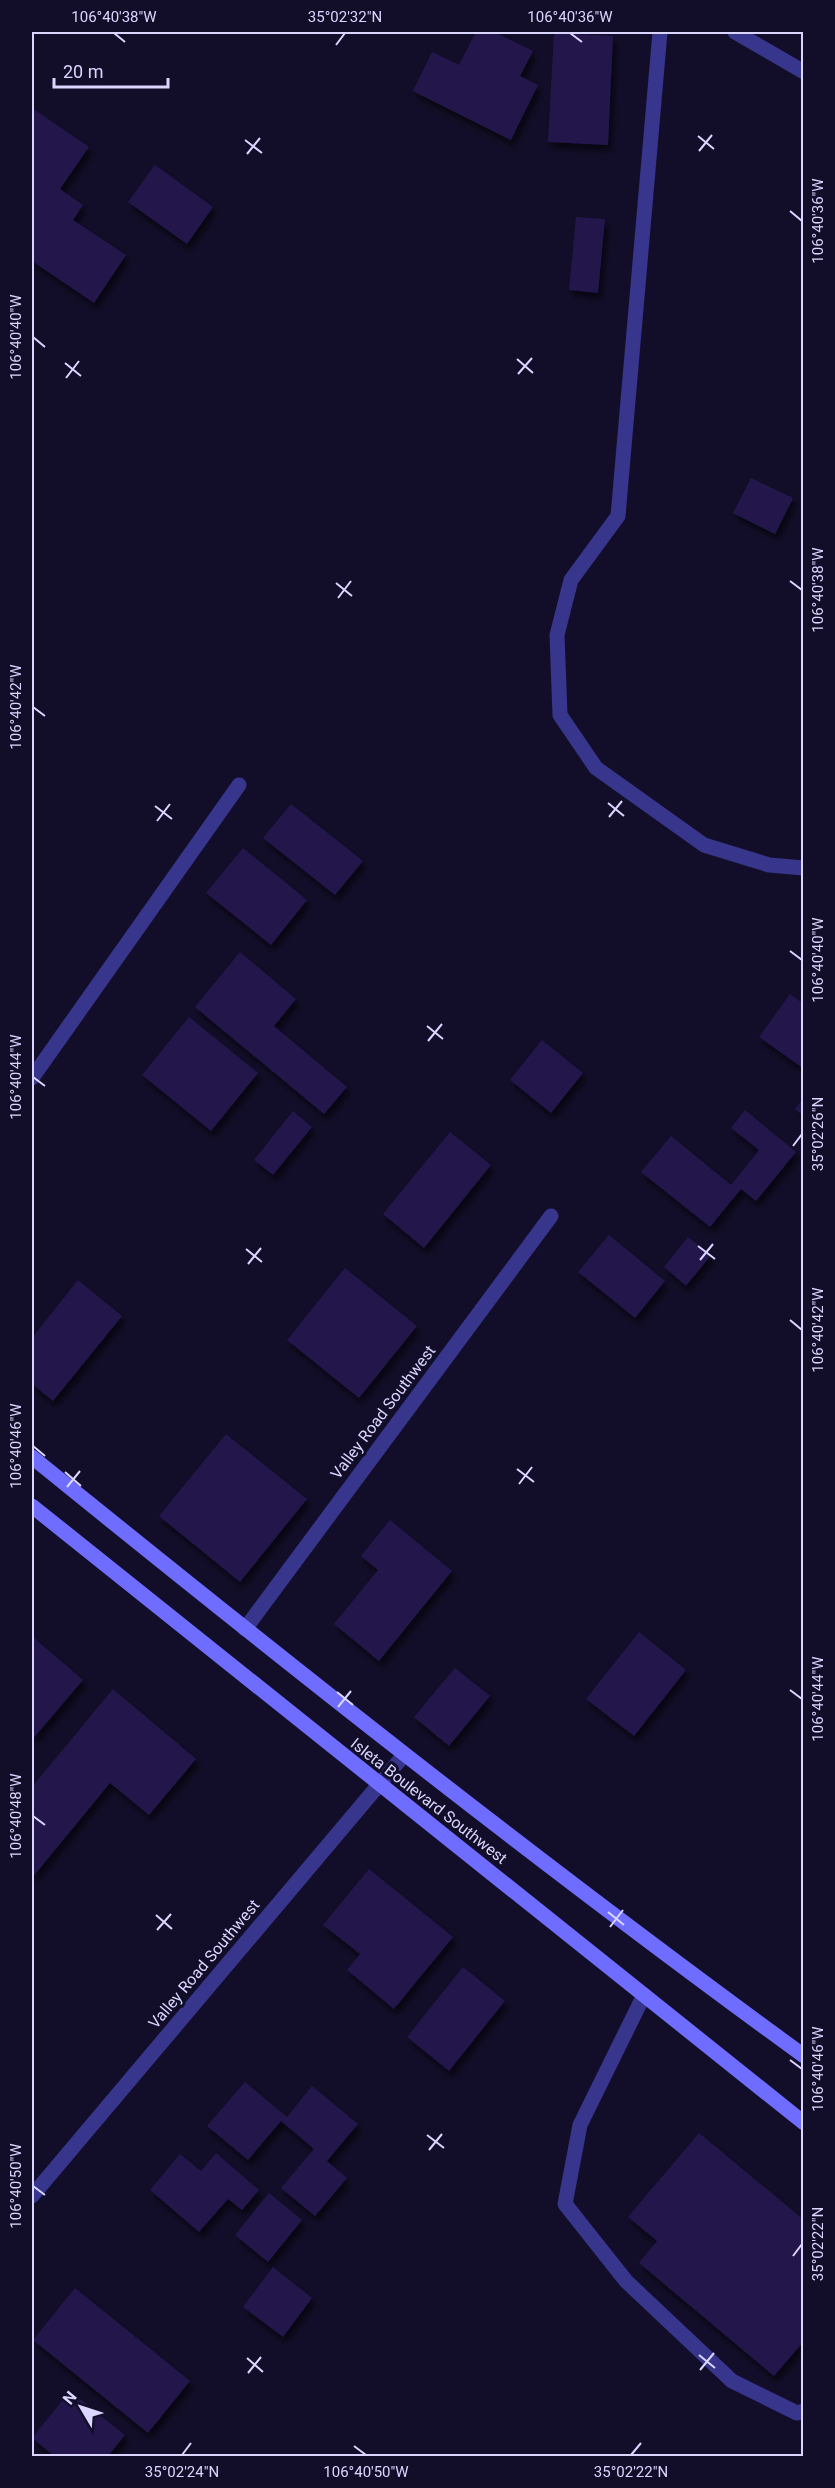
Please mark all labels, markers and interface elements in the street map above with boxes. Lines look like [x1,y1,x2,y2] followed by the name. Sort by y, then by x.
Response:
[71,8,157,26] text: 106°40'38"W
[308,8,382,26] text: 35°02'32"N
[527,8,613,26] text: 106°40'36"W
[54,51,168,89] scale bar
[63,61,103,82] text: 20 m
[809,178,827,264] text: 106°40'36"W
[7,294,25,380] text: 106°40'40"W
[809,547,827,633] text: 106°40'38"W
[7,664,25,750] text: 106°40'42"W
[809,917,827,1003] text: 106°40'40"W
[7,1034,25,1120] text: 106°40'44"W
[809,1097,827,1171] text: 35°02'26"N
[809,1287,827,1373] text: 106°40'42"W
[327,1341,439,1483] street label: Valley Road Southwest
[7,1403,25,1489] text: 106°40'46"W
[809,1656,827,1742] text: 106°40'44"W
[347,1734,511,1868] street label: Isleta Boulevard Southwest
[7,1773,25,1859] text: 106°40'48"W
[145,1896,263,2032] street label: Valley Road Southwest
[809,2026,827,2112] text: 106°40'46"W
[7,2143,25,2229] text: 106°40'50"W
[809,2207,827,2281] text: 35°02'22"N
[51,2377,111,2437] north arrow
[59,2388,81,2408] text: N
[145,2463,219,2481] text: 35°02'24"N
[323,2463,409,2481] text: 106°40'50"W
[594,2463,668,2481] text: 35°02'22"N

